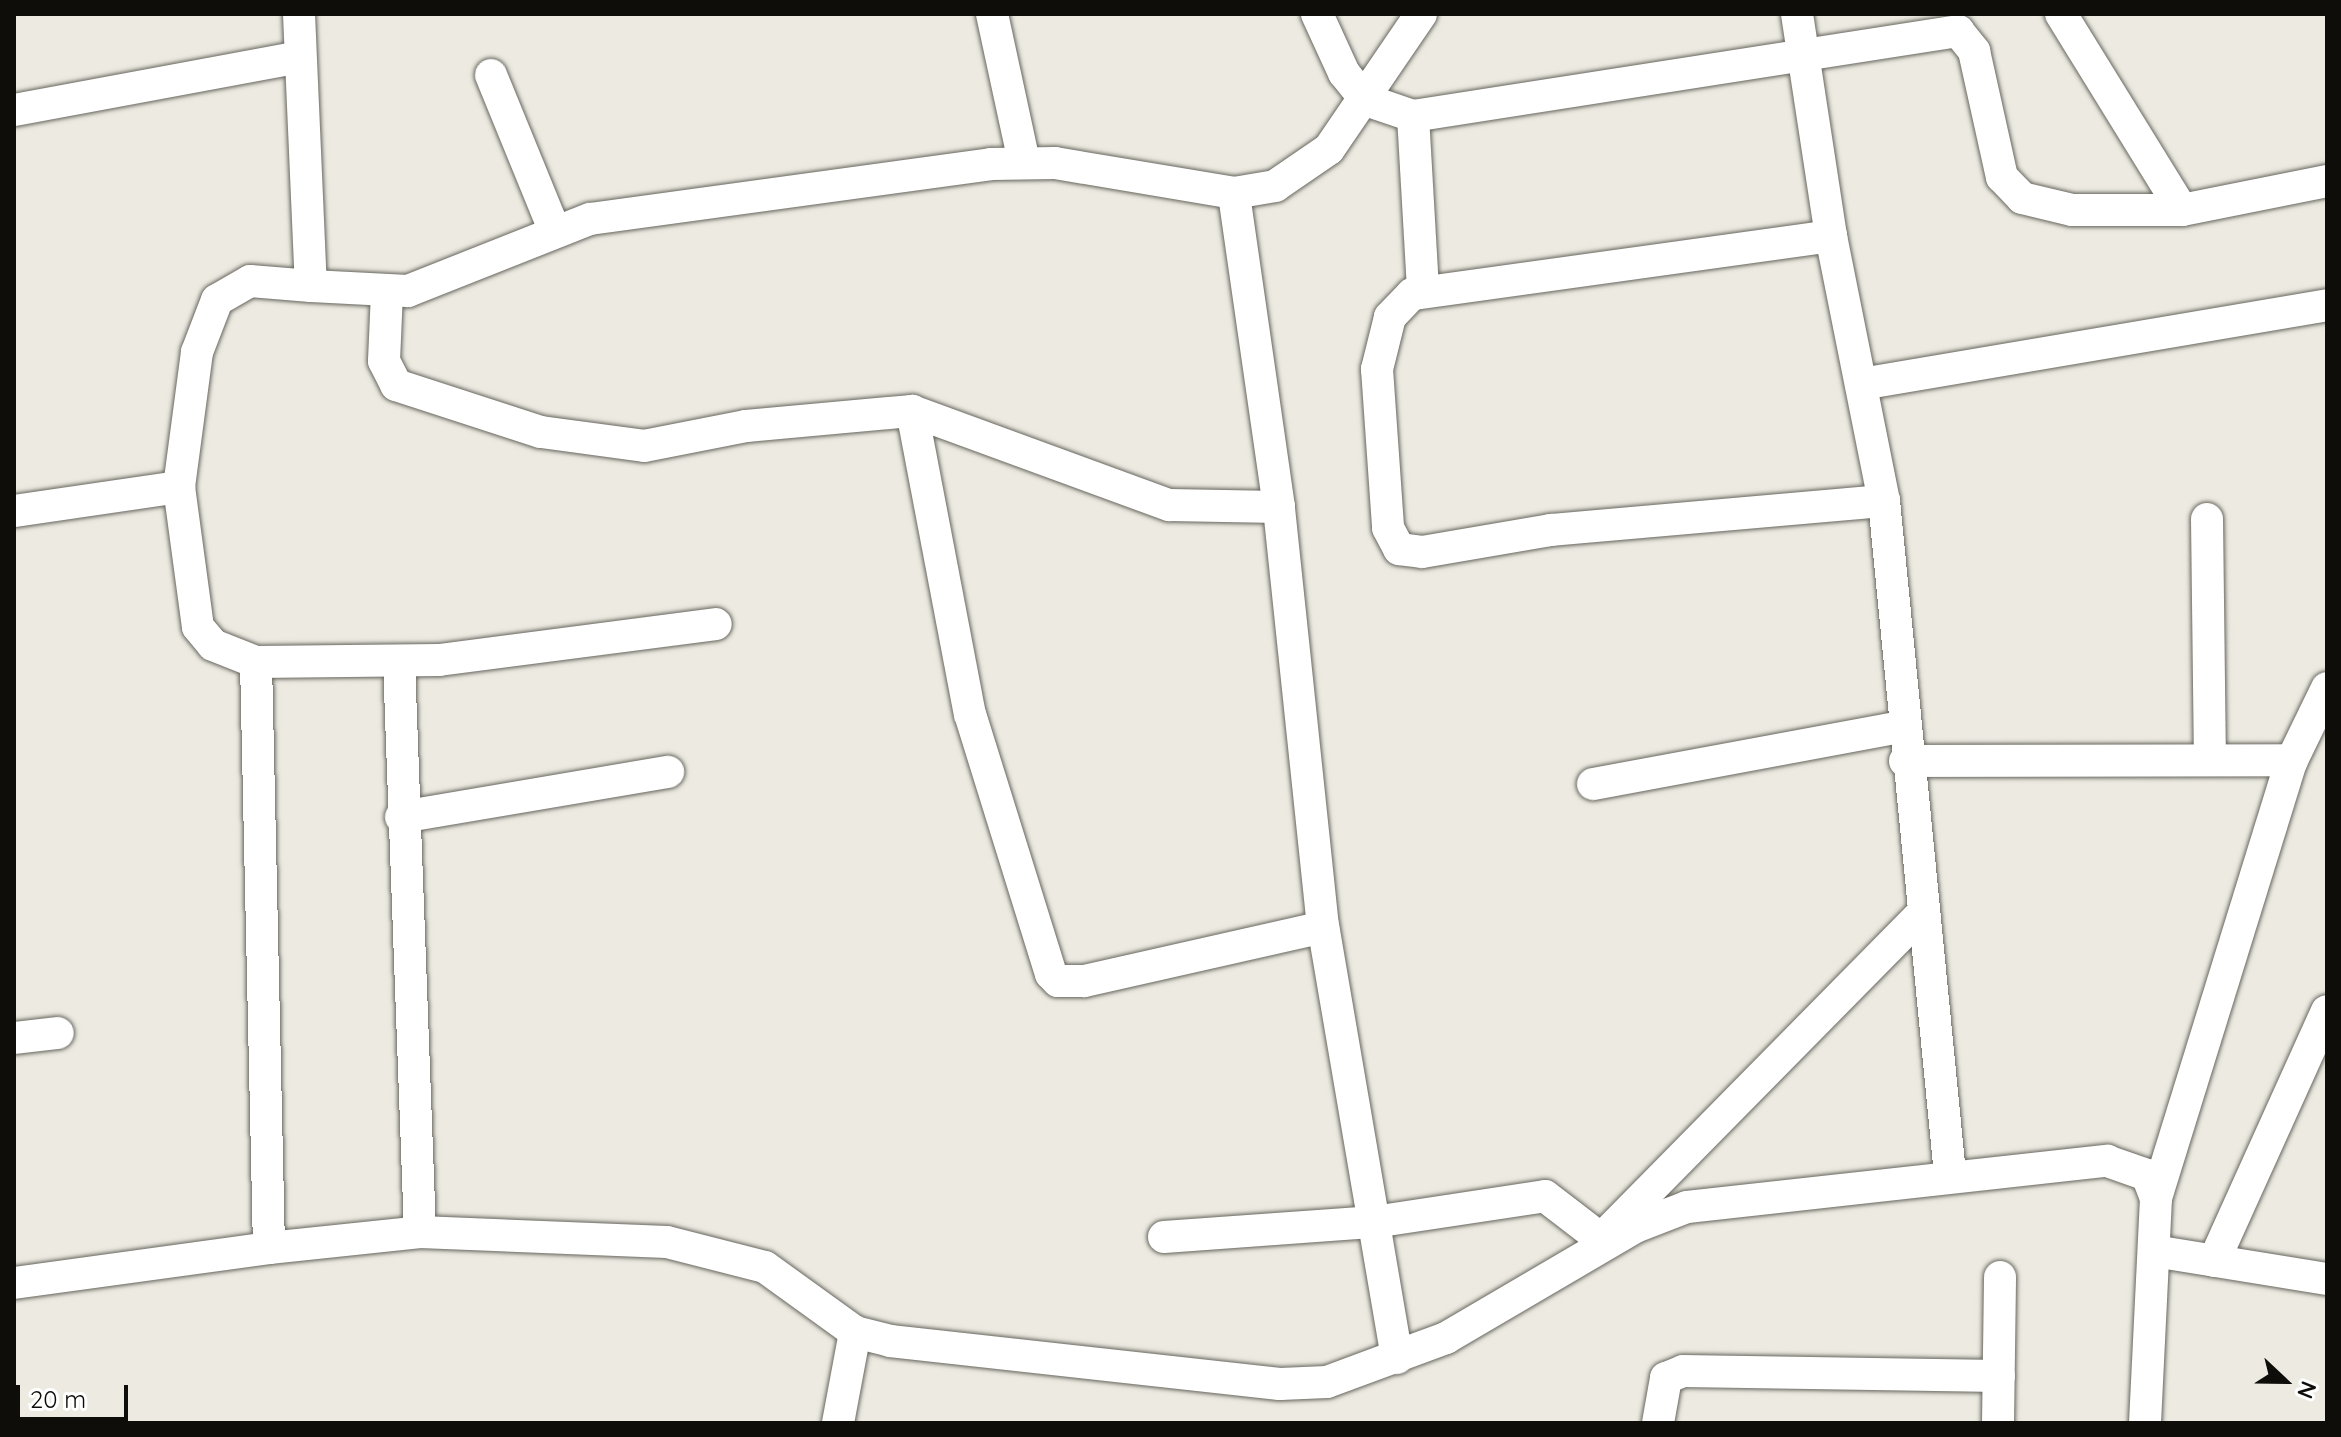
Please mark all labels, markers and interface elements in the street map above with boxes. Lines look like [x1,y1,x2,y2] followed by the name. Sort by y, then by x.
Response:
[2245,1341,2325,1421] north arrow
[20,1369,132,1419] scale bar
[2291,1377,2323,1403] text: N
[30,1384,86,1414] text: 20 m

